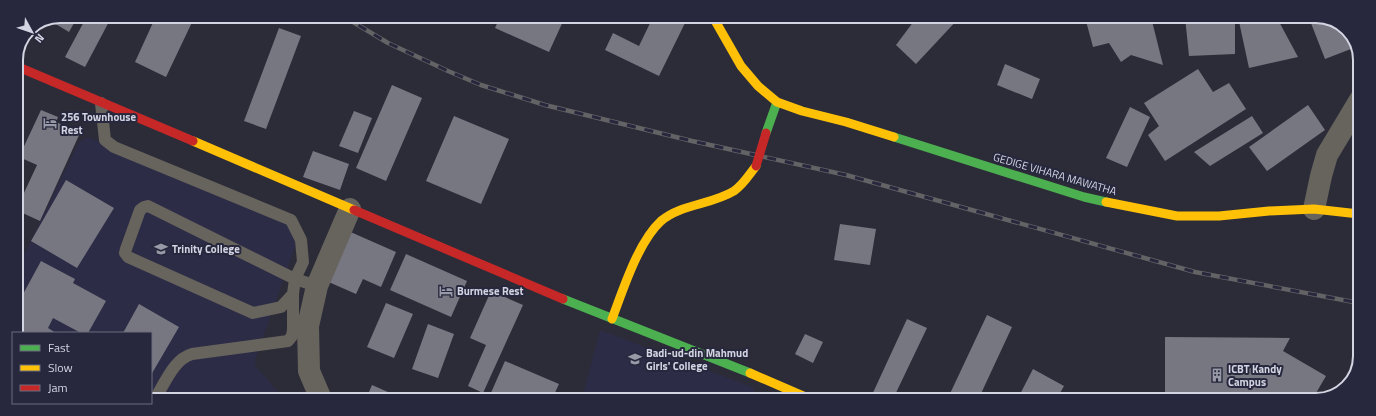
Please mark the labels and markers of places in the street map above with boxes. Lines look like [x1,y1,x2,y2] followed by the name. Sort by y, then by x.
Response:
[61,109,137,138] place label: 256 Townhouse Rest
[42,115,58,131] hotel icon: 256 Townhouse Rest
[153,241,169,257] school or university icon: Trinity College
[172,241,240,257] place label: Trinity College
[438,283,454,299] hotel icon: Burmese Rest
[457,283,523,299] place label: Burmese Rest
[646,345,748,374] place label: Badi-ud-din Mahmud Girls' College
[627,351,643,367] school or university icon: Badi-ud-din Mahmud Girls' College
[1228,361,1282,390] place label: ICBT Kandy Campus
[1209,367,1225,383] building icon: ICBT Kandy Campus

